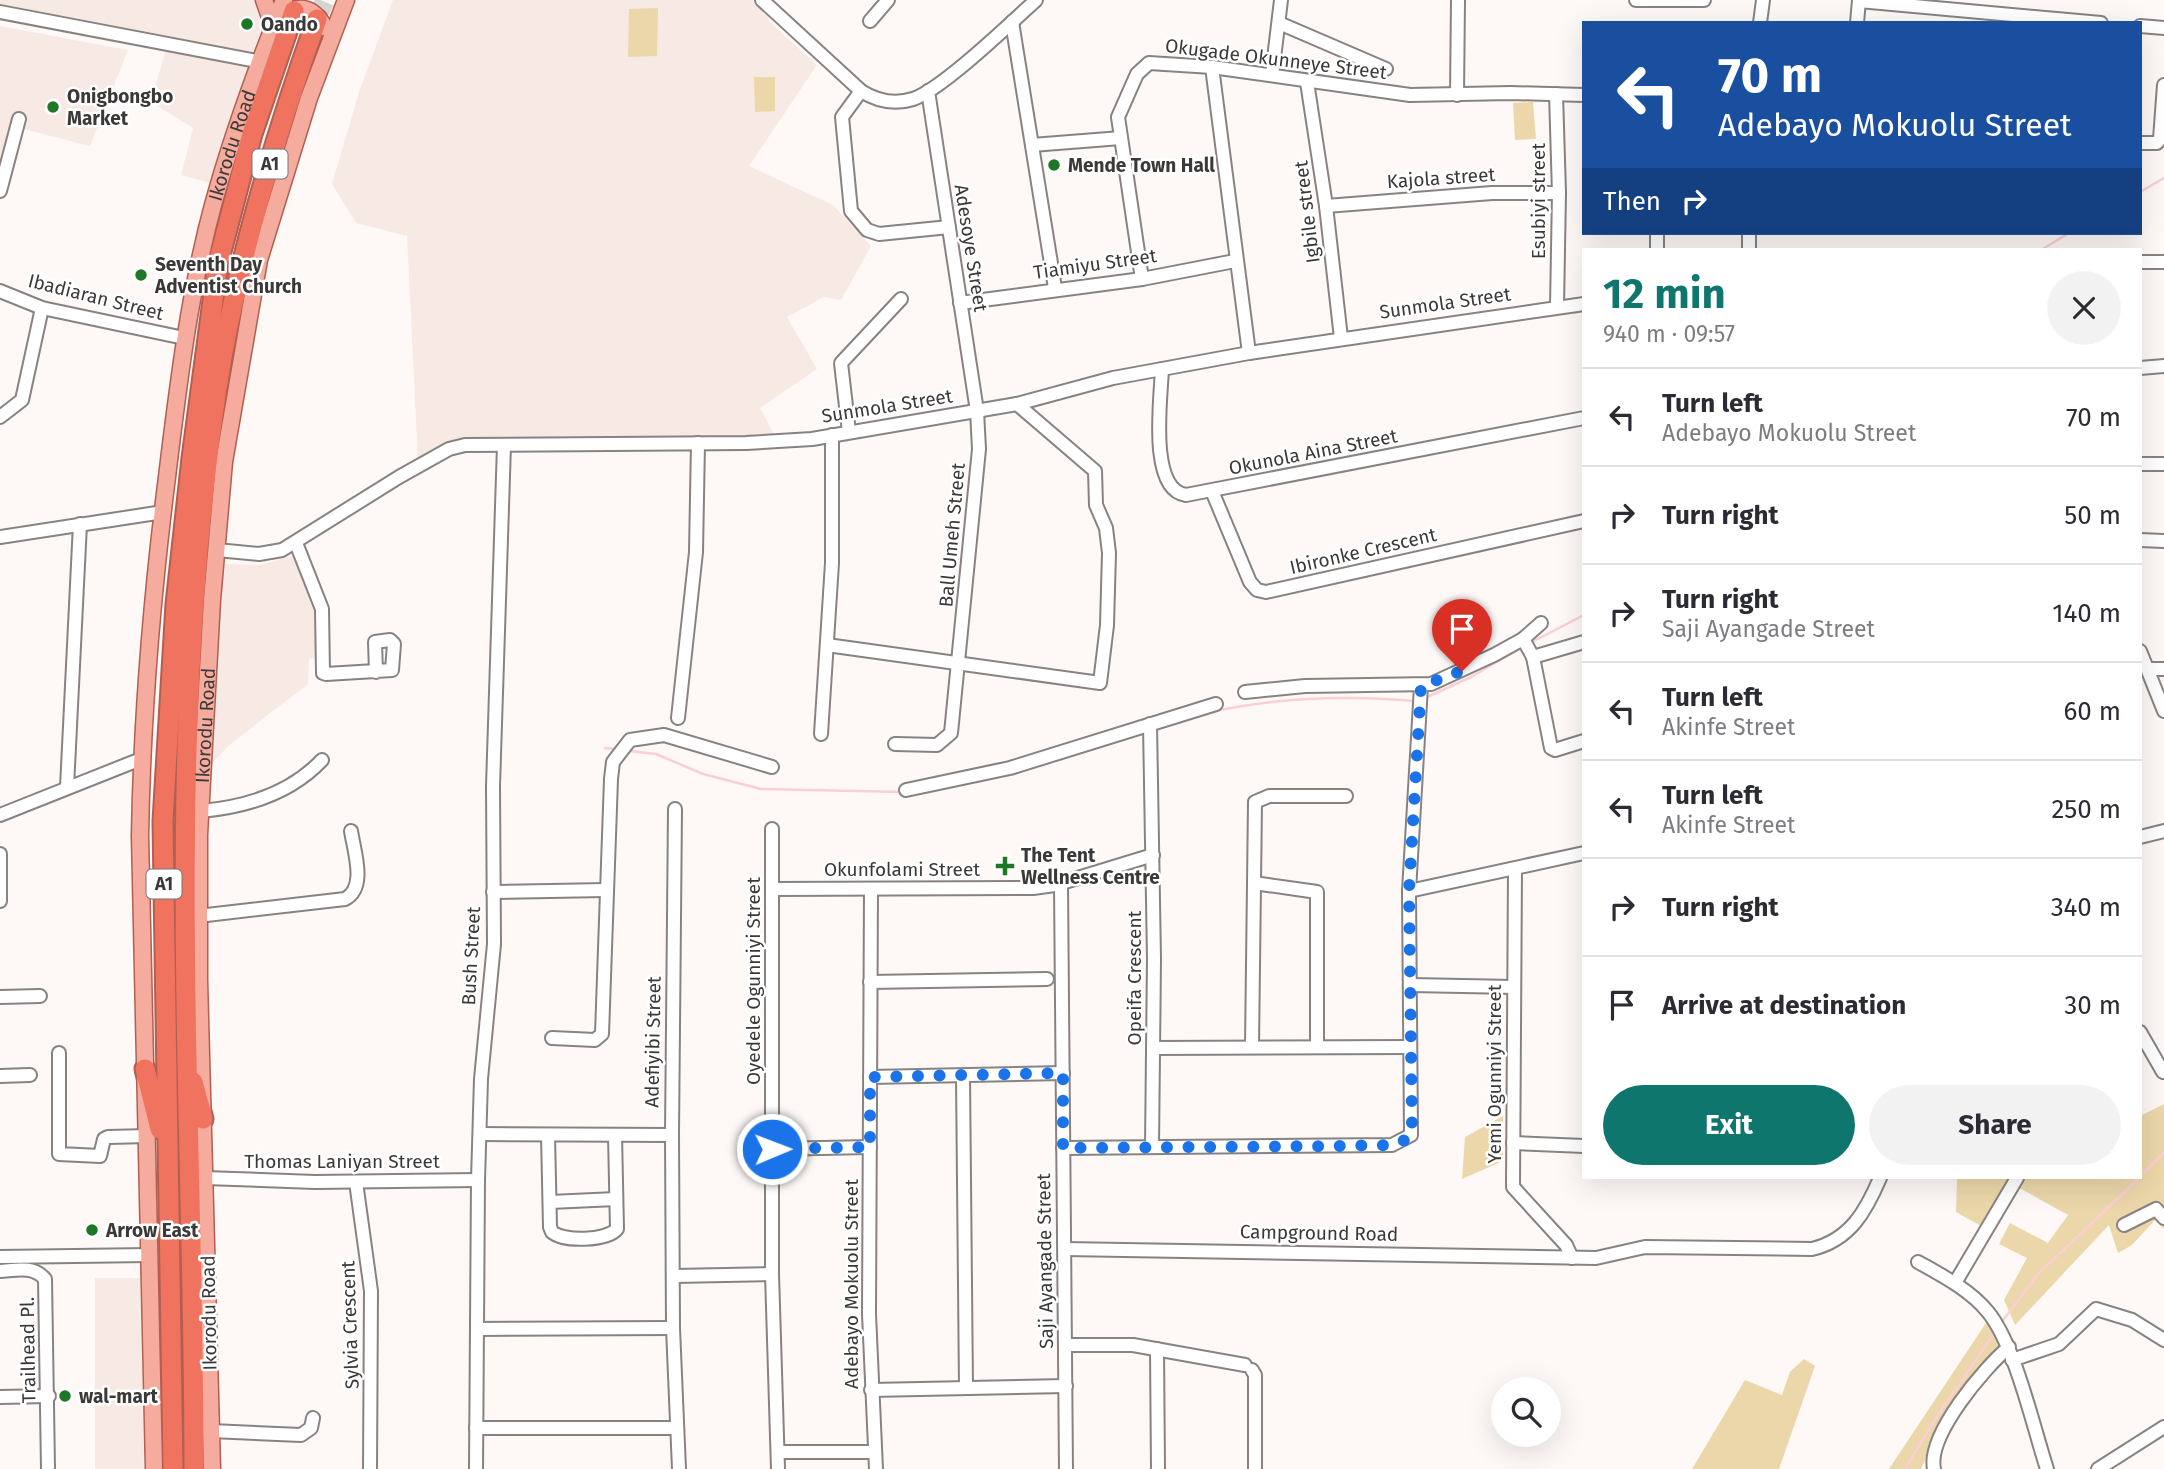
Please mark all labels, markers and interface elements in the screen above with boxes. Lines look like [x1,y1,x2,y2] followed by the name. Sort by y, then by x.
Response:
[261,13,318,36] place label: Oando
[239,16,255,32] marker: Oando
[1164,34,1388,84] street label: Okugade Okunneye Street
[1718,46,1822,105] text: 70 m
[1603,49,1694,140] icon: left
[67,85,173,130] place label: Onigbongbo Market
[203,87,260,204] street label: Ikorodu Road
[45,99,61,115] marker: Onigbongbo Market
[1718,106,2072,144] text: Adebayo Mokuolu Street
[1527,143,1550,259] street label: Esubiyi street
[252,149,288,178] road number: A1
[1068,154,1215,177] place label: Mende Town Hall
[1046,157,1062,173] marker: Mende Town Hall
[1289,159,1325,265] street label: Igbile street
[1386,163,1496,193] street label: Kajola street
[1675,182,1713,220] icon: right
[950,183,992,313] street label: Adesoye Street
[1603,186,1661,217] text: Then
[1032,244,1158,284] street label: Tiamiyu Street
[154,253,302,298] place label: Seventh Day Adventist Church
[133,267,149,283] marker: Seventh Day Adventist Church
[26,269,166,325] street label: Ibadiaran Street
[1603,269,1726,319] text: 12 min
[2047,271,2121,345] button: close
[1378,282,1512,324] street label: Sunmola Street
[1603,320,1735,348] text: 940 m · 09:57
[820,384,954,428] street label: Sunmola Street
[1662,388,1763,419] text: Turn left
[1603,398,1641,436] icon: left
[2066,402,2121,433] text: 70 m
[1662,419,1916,447] text: Adebayo Mokuolu Street
[1227,424,1399,480] street label: Okunola Aina Street
[934,462,970,608] street label: Ball Umeh Street
[1603,496,1641,534] icon: right
[1662,500,1779,531] text: Turn right
[2064,500,2121,531] text: 50 m
[1288,523,1439,579] street label: Ibironke Crescent
[1662,584,1779,615] text: Turn right
[1603,594,1641,632] icon: right
[2052,598,2121,629] text: 140 m
[1432,599,1492,671] pin
[1443,610,1481,648] icon: arrive
[1662,615,1875,643] text: Saji Ayangade Street
[190,667,220,784] street label: Ikorodu Road
[1662,682,1763,713] text: Turn left
[1603,692,1641,730] icon: left
[2063,696,2121,727] text: 60 m
[1662,713,1795,741] text: Akinfe Street
[1662,780,1763,811] text: Turn left
[1603,790,1641,828] icon: left
[2051,794,2121,825] text: 250 m
[1662,811,1795,839] text: Akinfe Street
[1021,844,1160,889] place label: The Tent Wellness Centre
[995,856,1015,876] marker: The Tent Wellness Centre
[824,858,980,881] street label: Okunfolami Street
[146,870,182,898] road number: A1
[742,877,765,1085] street label: Oyedele Ogunniyi Street
[1603,888,1641,926] icon: right
[1662,892,1779,923] text: Turn right
[2051,892,2121,923] text: 340 m
[457,906,485,1006] street label: Bush Street
[1123,910,1146,1045] street label: Opeifa Crescent
[640,976,666,1108] street label: Adefiyibi Street
[1483,984,1506,1164] street label: Yemi Ogunniyi Street
[1603,986,1641,1024] icon: arrive
[1662,990,1906,1021] text: Arrive at destination
[2064,990,2121,1021] text: 30 m
[1603,1085,1855,1165] button: Exit
[1869,1085,2121,1165] button: Share
[735,1112,809,1186] position arrow
[244,1150,440,1173] street label: Thomas Laniyan Street
[1032,1173,1058,1349] street label: Saji Ayangade Street
[840,1179,863,1389] street label: Adebayo Mokuolu Street
[105,1219,199,1242] place label: Arrow East
[1240,1220,1398,1246] street label: Campground Road
[84,1222,100,1238] marker: Arrow East
[196,1255,222,1371] street label: Ikorodu Road
[336,1260,364,1390] street label: Sylvia Crescent
[16,1297,40,1403] street label: Trailhead Pl.
[1491,1377,1561,1447] map controls
[1491,1377,1561,1447] button: search
[79,1385,158,1408] place label: wal-mart
[57,1388,73,1404] marker: wal-mart

